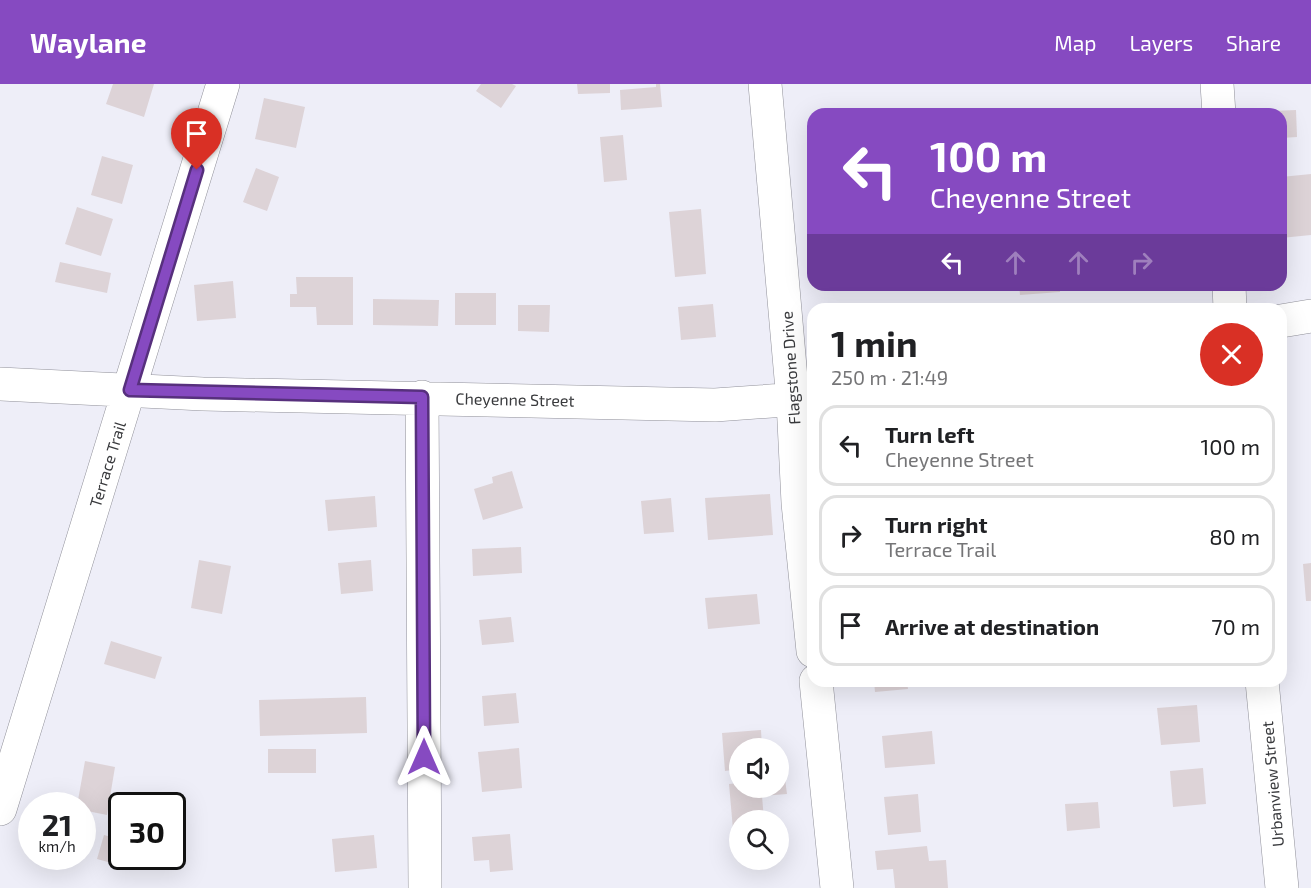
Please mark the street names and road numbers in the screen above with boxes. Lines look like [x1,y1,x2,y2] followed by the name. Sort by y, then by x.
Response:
[777,311,803,425] street label: Flagstone Drive
[455,388,575,410] street label: Cheyenne Street
[85,418,129,509] street label: Terrace Trail
[1257,720,1287,848] street label: Urbanview Street

